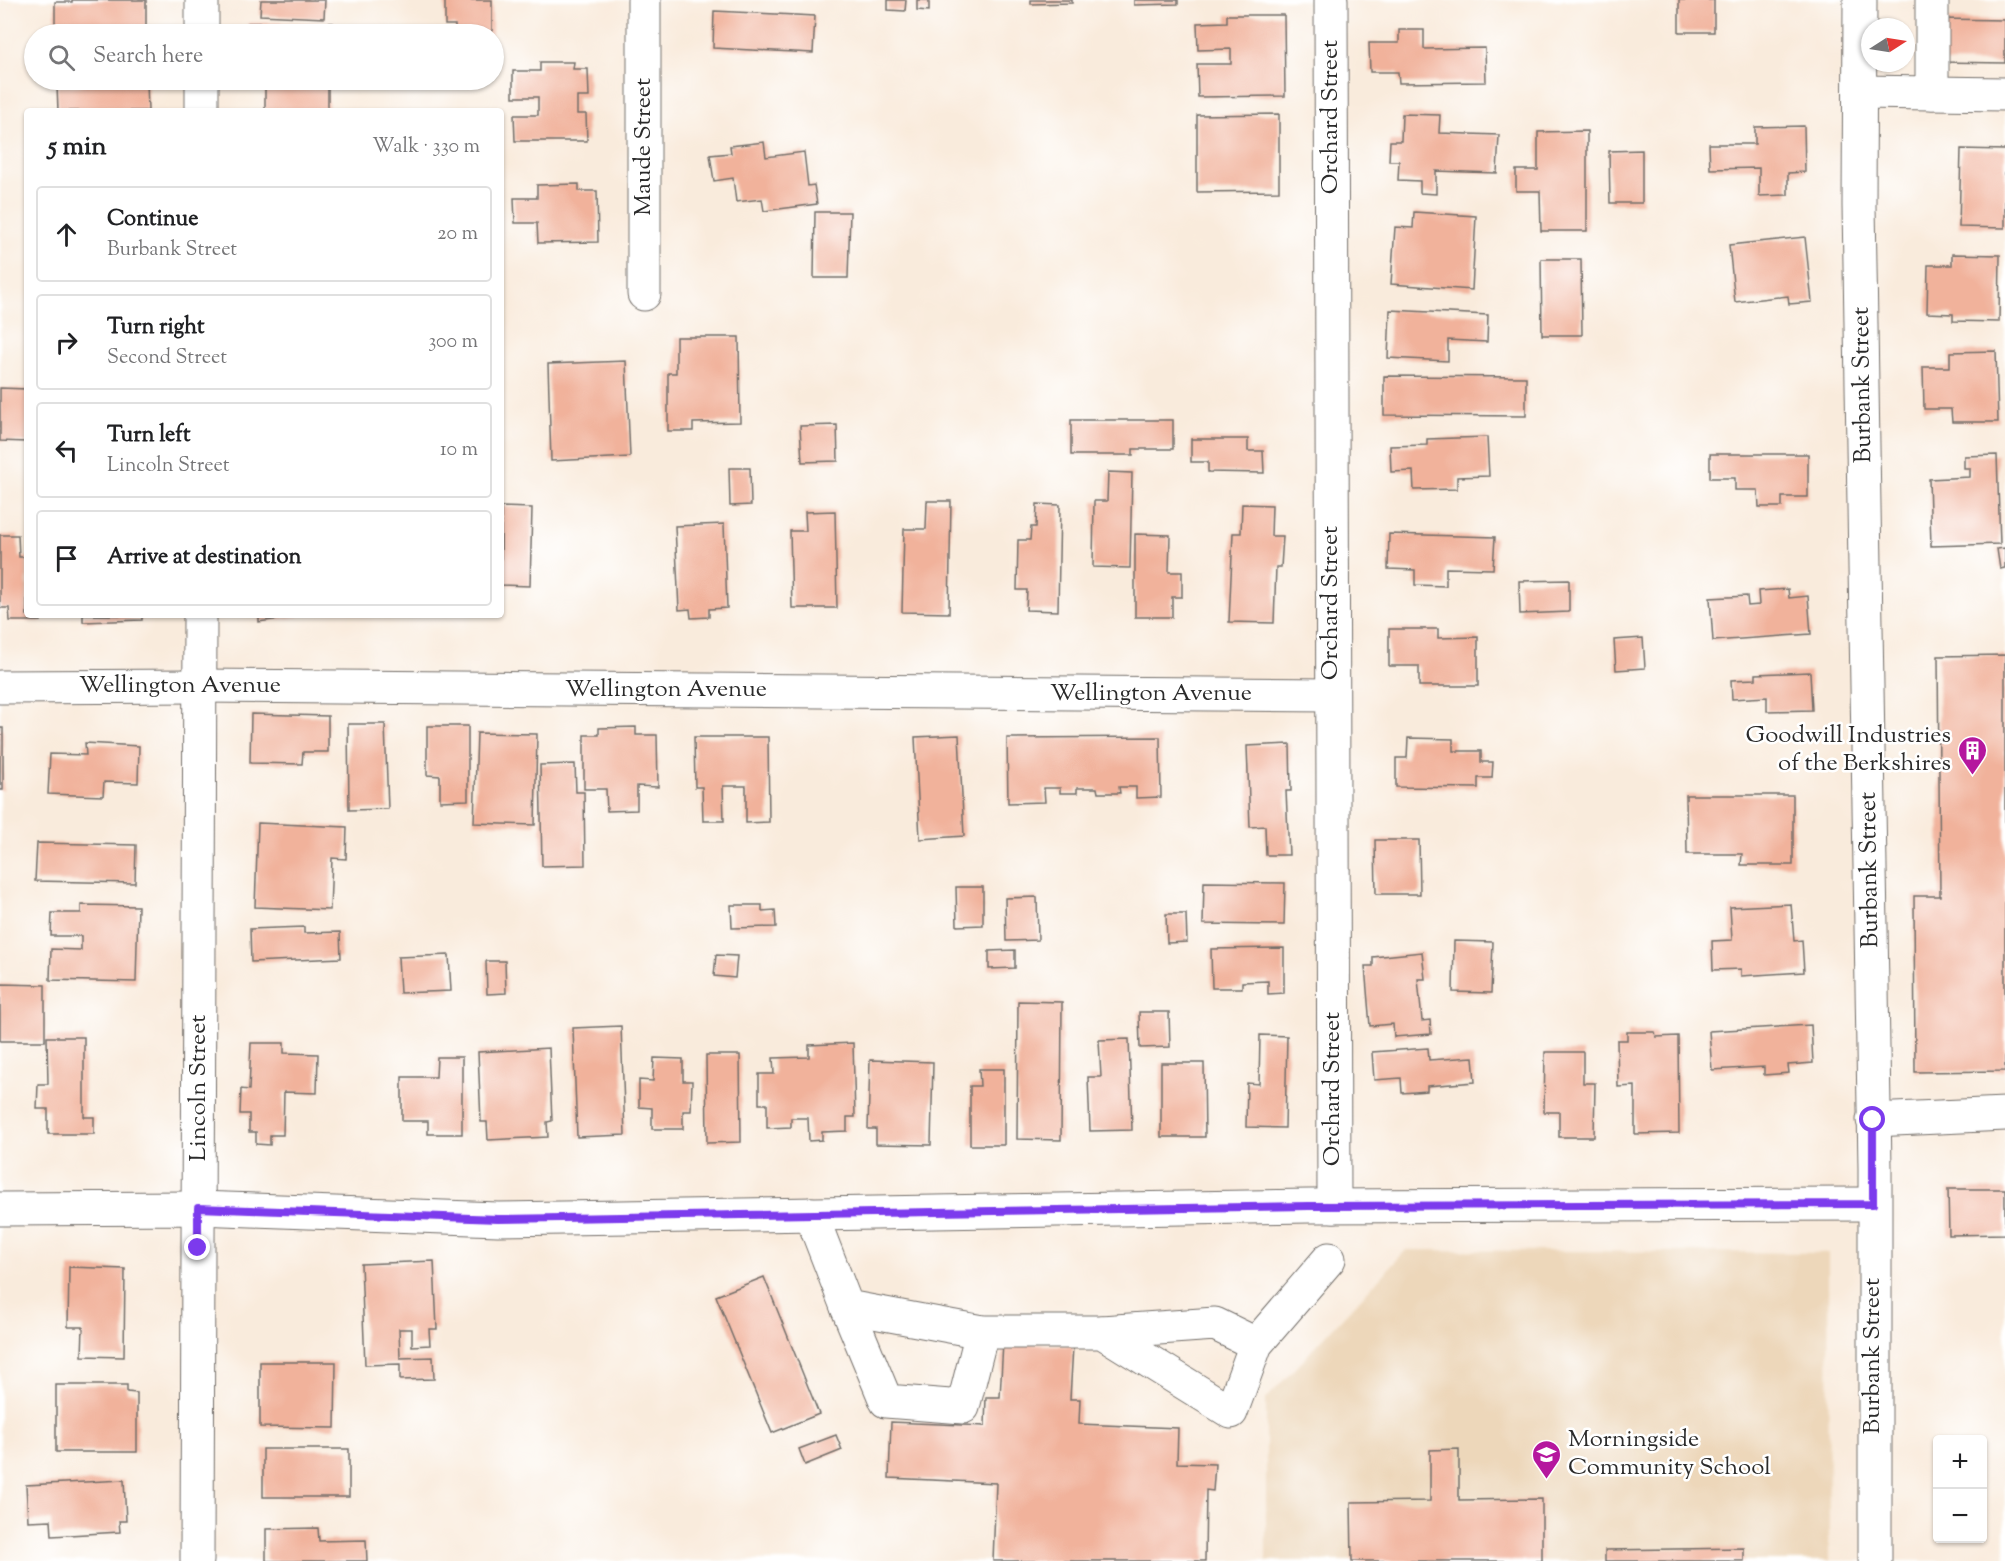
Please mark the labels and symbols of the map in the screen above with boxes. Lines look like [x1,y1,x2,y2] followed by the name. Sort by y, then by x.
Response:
[1861,18,1915,72] north arrow
[1314,40,1348,194] street label: Orchard Street
[627,78,661,216] street label: Maude Street
[1845,307,1881,463] street label: Burbank Street
[1314,526,1348,680] street label: Orchard Street
[79,669,281,703] street label: Wellington Avenue
[565,673,767,707] street label: Wellington Avenue
[1050,677,1252,711] street label: Wellington Avenue
[1746,719,1951,781] place label: Goodwill Industries of the Berkshires
[1956,734,1988,776] building icon: Goodwill Industries of the Berkshires
[1852,792,1888,948] street label: Burbank Street
[1316,1012,1350,1166] street label: Orchard Street
[182,1014,216,1162] street label: Lincoln Street
[1859,1106,1885,1132] route start
[184,1234,210,1260] route end
[1856,1278,1890,1434] street label: Burbank Street
[1568,1423,1771,1485] place label: Morningside Community School
[1531,1438,1563,1480] school or university icon: Morningside Community School

